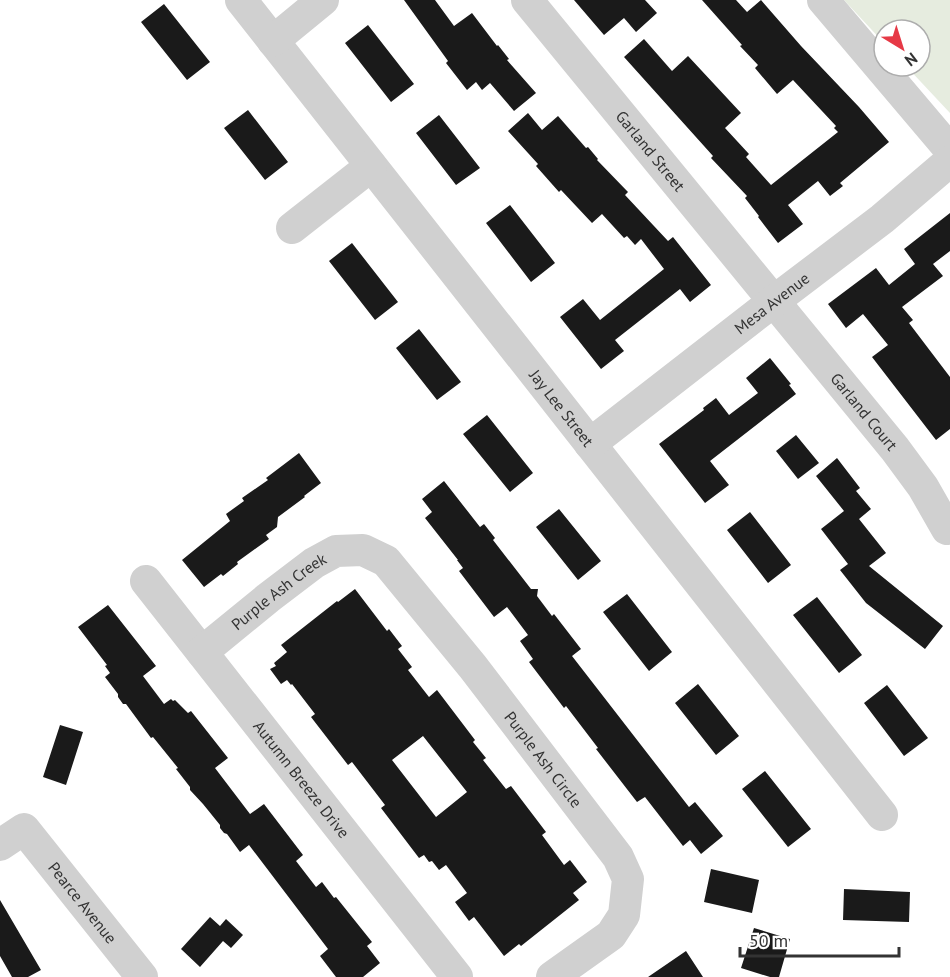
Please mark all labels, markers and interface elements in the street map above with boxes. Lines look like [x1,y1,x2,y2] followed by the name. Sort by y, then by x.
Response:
[872,18,932,78] north arrow
[901,49,922,71] text: N
[612,106,690,196] street label: Garland Street
[730,268,813,338] street label: Mesa Avenue
[525,365,599,451] street label: Jay Lee Street
[827,369,902,455] street label: Garland Court
[227,548,330,634] street label: Purple Ash Creek
[500,707,587,811] street label: Purple Ash Circle
[249,716,354,842] street label: Autumn Breeze Drive
[44,858,121,947] street label: Pearce Avenue
[740,920,899,958] scale bar
[749,929,788,952] text: 50 m

